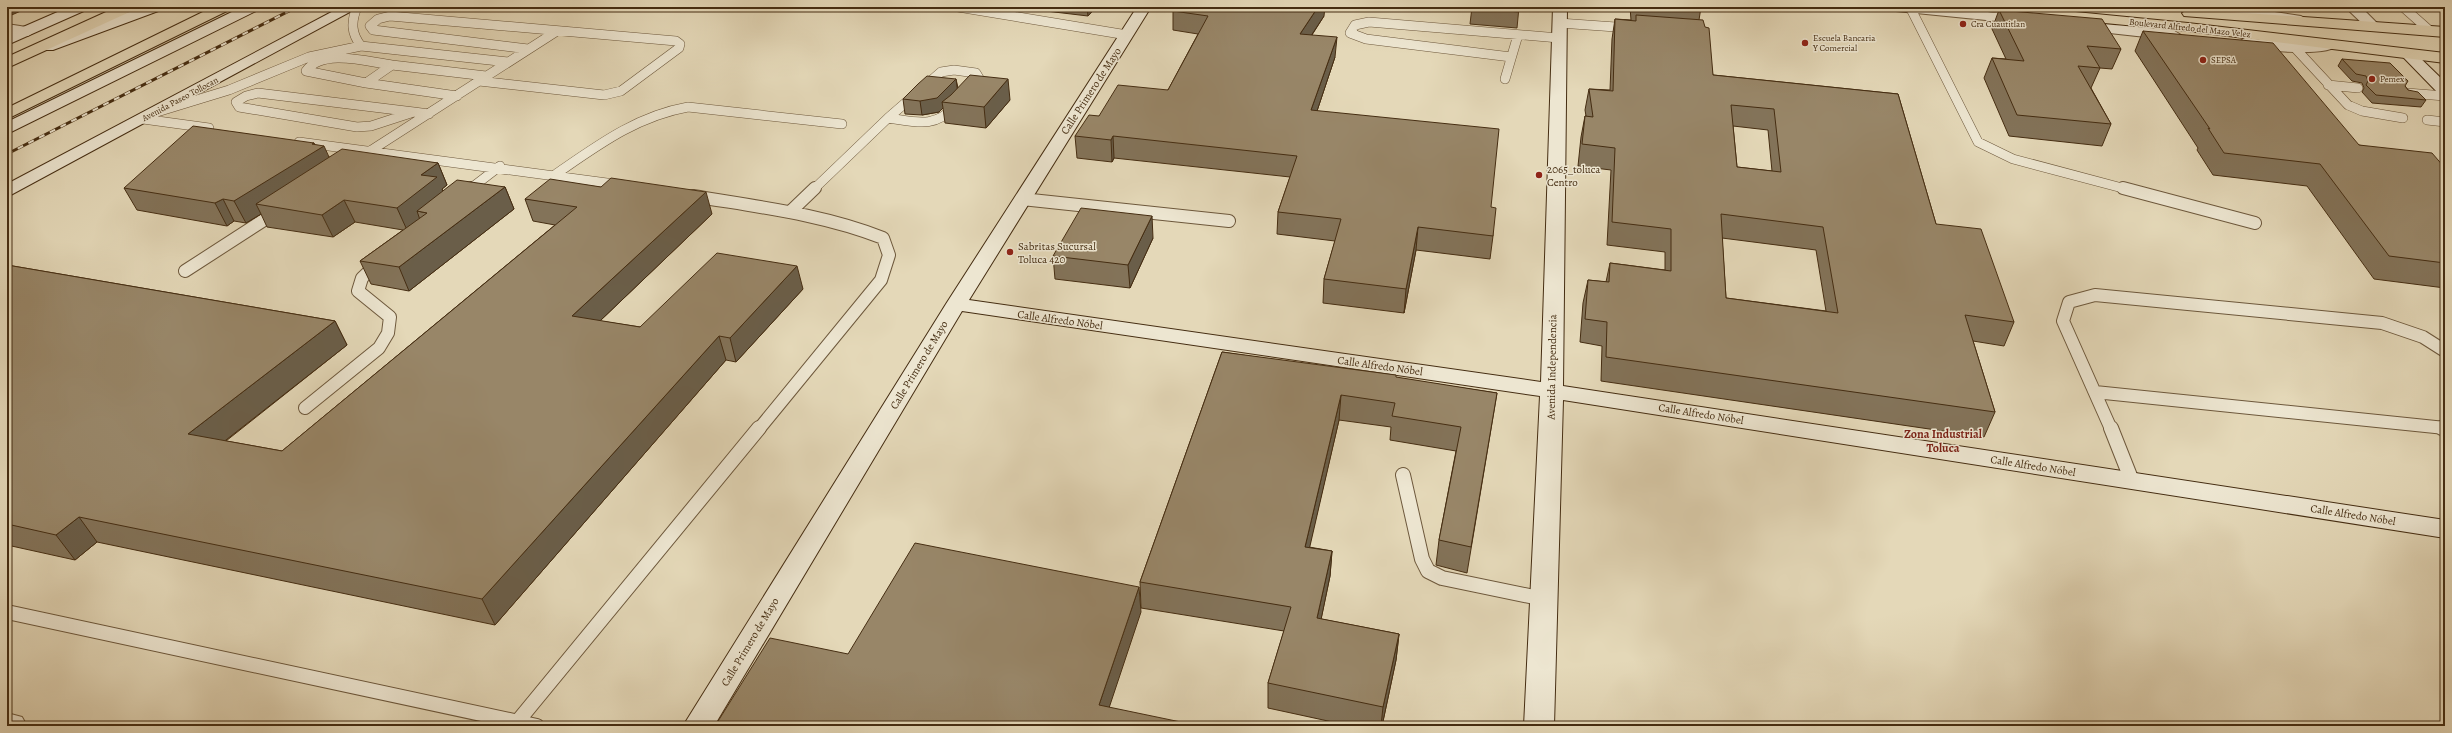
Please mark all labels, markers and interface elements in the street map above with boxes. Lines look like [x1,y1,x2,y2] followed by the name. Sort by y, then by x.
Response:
[2129,16,2251,40] street label: Boulevard Alfredo del Mazo Velez
[1971,18,2025,30] place label: Cra Cuautitlan
[1958,19,1968,29] marker: Cra Cuautitlan
[1812,32,1876,54] place label: Escuela Bancaria Y Comercial
[1800,38,1810,48] marker: Escuela Bancaria Y Comercial
[1057,44,1125,137] street label: Calle Primero de Mayo
[2211,54,2237,66] place label: SEPSA
[2198,55,2208,65] marker: SEPSA
[2380,73,2405,85] place label: Pemex
[139,74,220,125] street label: Avenida Paseo Tollocan
[2367,74,2377,84] marker: Pemex
[1547,162,1601,190] place label: 2065_toluca Centro
[1534,170,1544,180] marker: 2065_toluca Centro
[1018,239,1096,267] place label: Sabritas Sucursal Toluca 420
[1005,247,1015,257] marker: Sabritas Sucursal Toluca 420
[1016,307,1104,333] street label: Calle Alfredo Nóbel
[1544,313,1560,421] street label: Avenida Independencia
[887,317,952,412] street label: Calle Primero de Mayo
[1336,353,1424,379] street label: Calle Alfredo Nóbel
[1657,400,1745,428] street label: Calle Alfredo Nóbel
[1904,426,1983,456] district label: Zona Industrial Toluca
[1989,452,2077,480] street label: Calle Alfredo Nóbel
[2309,501,2397,529] street label: Calle Alfredo Nóbel
[718,594,783,689] street label: Calle Primero de Mayo

